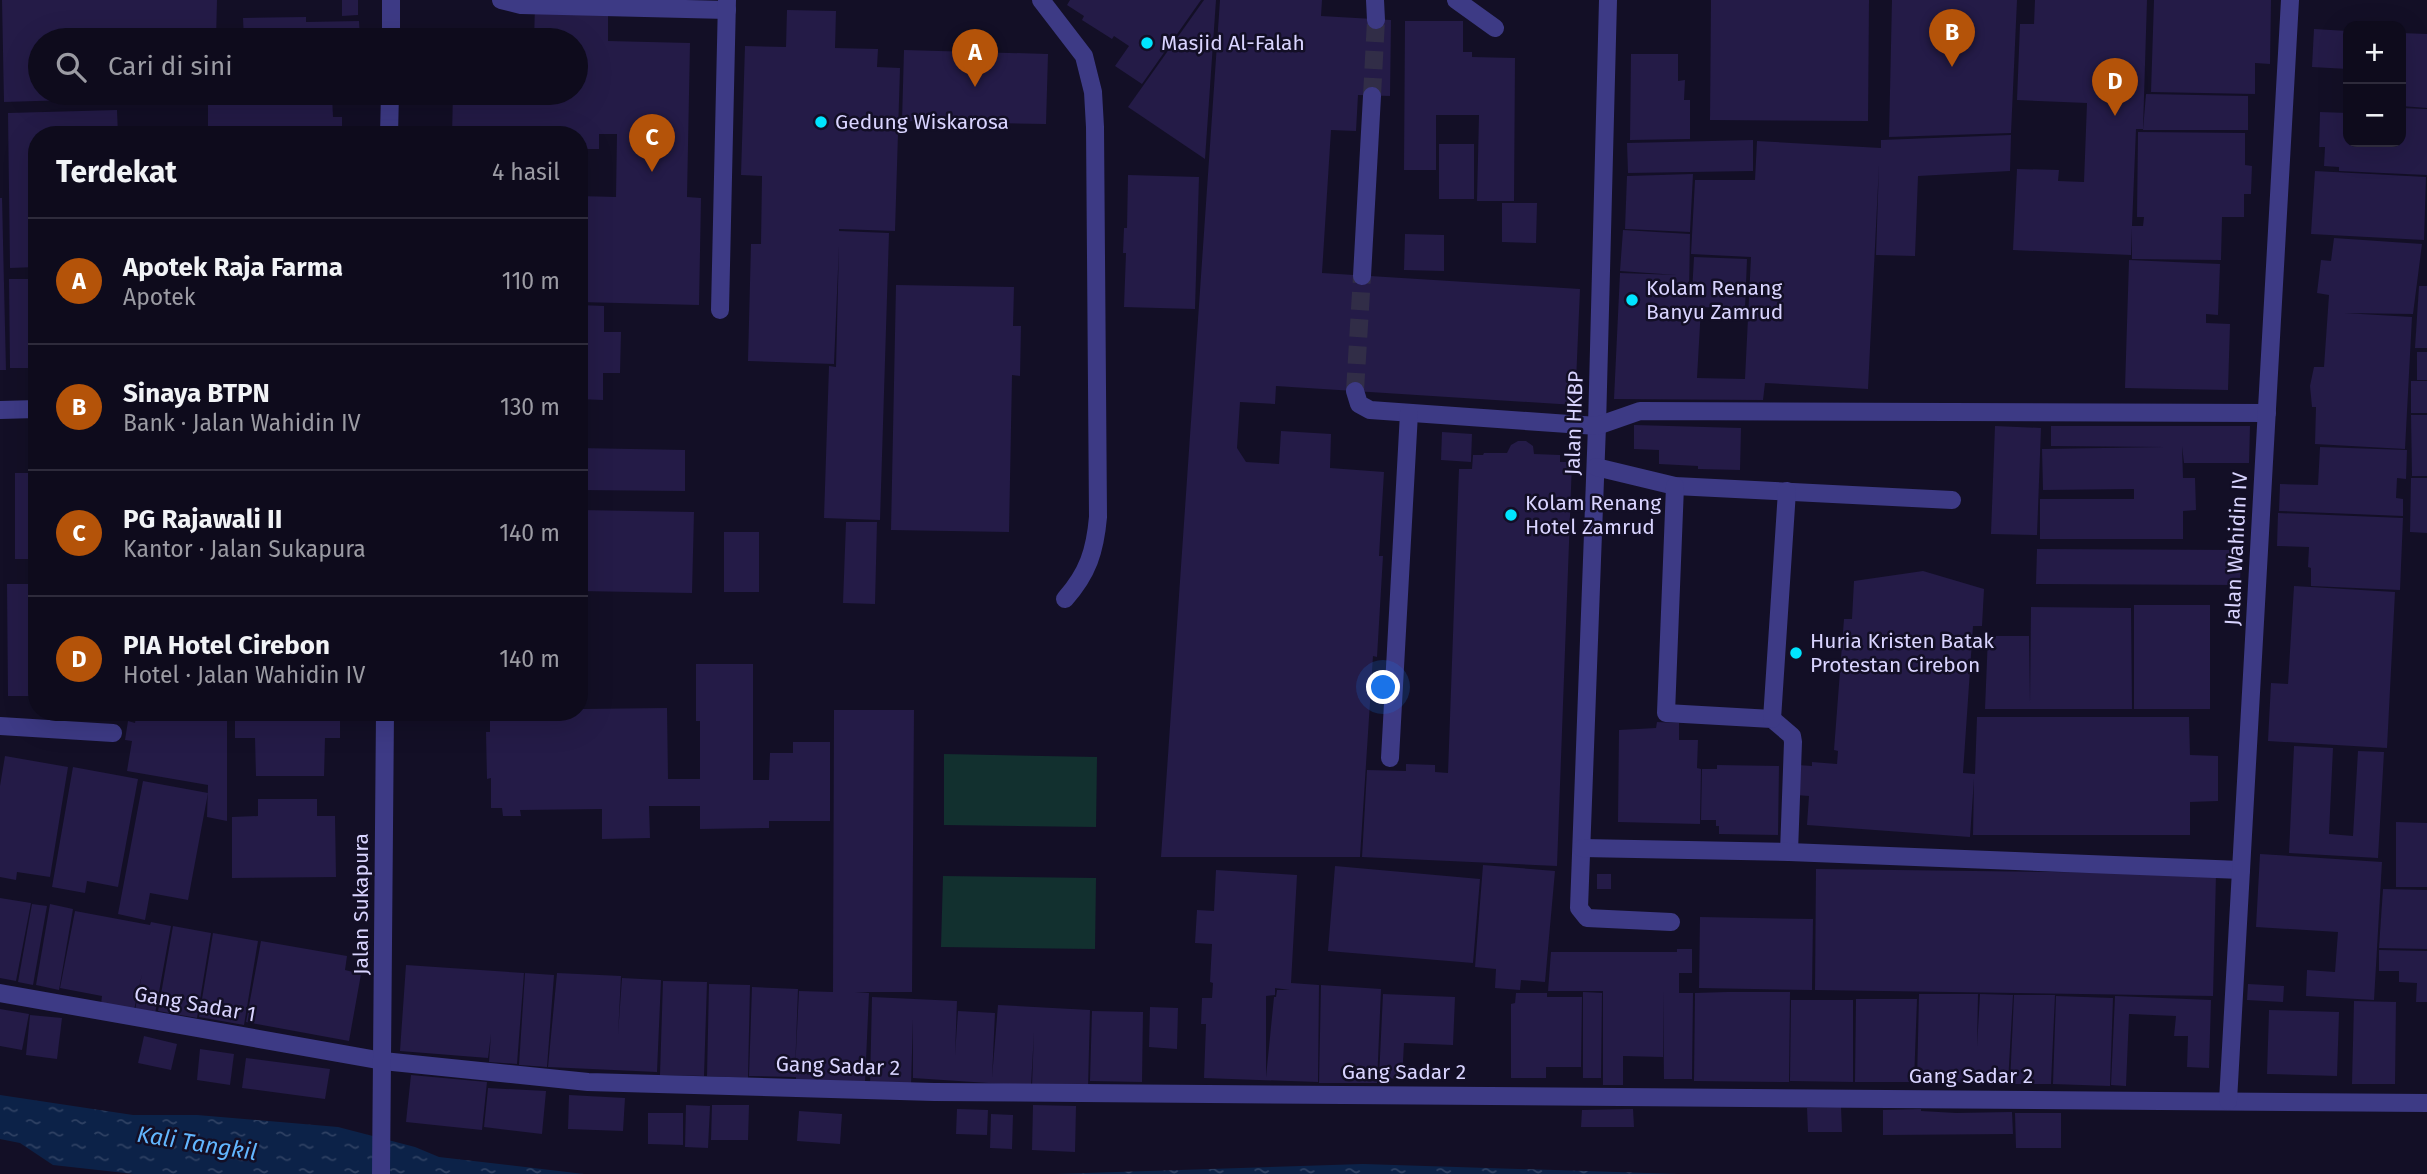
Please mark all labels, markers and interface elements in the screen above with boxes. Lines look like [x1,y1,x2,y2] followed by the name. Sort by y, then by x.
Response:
[1929,9,1975,67] pin: B
[2343,21,2406,147] map controls
[2343,21,2406,84] button: +
[28,28,588,105] search box
[952,29,998,87] pin: A
[1161,30,1305,56] place label: Masjid Al-Falah
[1139,35,1155,51] marker: Masjid Al-Falah
[52,48,90,86] icon: search
[108,51,233,82] text: Cari di sini
[2092,58,2138,116] pin: D
[2343,84,2406,147] button: −
[835,109,1009,135] place label: Gedung Wiskarosa
[629,114,675,172] pin: C
[813,114,829,130] marker: Gedung Wiskarosa
[56,154,177,190] text: Terdekat
[492,158,560,186] text: 4 hasil
[123,252,343,283] text: Apotek Raja Farma
[72,267,86,295] text: A
[502,267,560,295] text: 110 m
[1646,275,1783,325] place label: Kolam Renang Banyu Zamrud
[123,283,196,311] text: Apotek
[1624,292,1640,308] marker: Kolam Renang Banyu Zamrud
[1559,370,1589,476] street label: Jalan HKBP
[123,378,270,409] text: Sinaya BTPN
[72,393,86,421] text: B
[500,393,560,421] text: 130 m
[123,409,361,437] text: Bank · Jalan Wahidin IV
[2219,471,2253,626] street label: Jalan Wahidin IV
[1525,490,1661,540] place label: Kolam Renang Hotel Zamrud
[123,504,282,535] text: PG Rajawali II
[1503,507,1519,523] marker: Kolam Renang Hotel Zamrud
[72,519,86,547] text: C
[499,519,560,547] text: 140 m
[123,535,366,563] text: Kantor · Jalan Sukapura
[1810,628,1994,678] place label: Huria Kristen Batak Protestan Cirebon
[123,630,330,661] text: PIA Hotel Cirebon
[72,645,86,673] text: D
[499,645,560,673] text: 140 m
[1788,645,1804,661] marker: Huria Kristen Batak Protestan Cirebon
[123,661,365,689] text: Hotel · Jalan Wahidin IV
[1366,670,1400,704] your location
[348,833,374,975] street label: Jalan Sukapura
[132,981,258,1027] street label: Gang Sadar 1
[775,1051,901,1081] street label: Gang Sadar 2
[1342,1059,1466,1085] street label: Gang Sadar 2
[1909,1063,2033,1089] street label: Gang Sadar 2
[135,1120,259,1166] water label: Kali Tangkil

